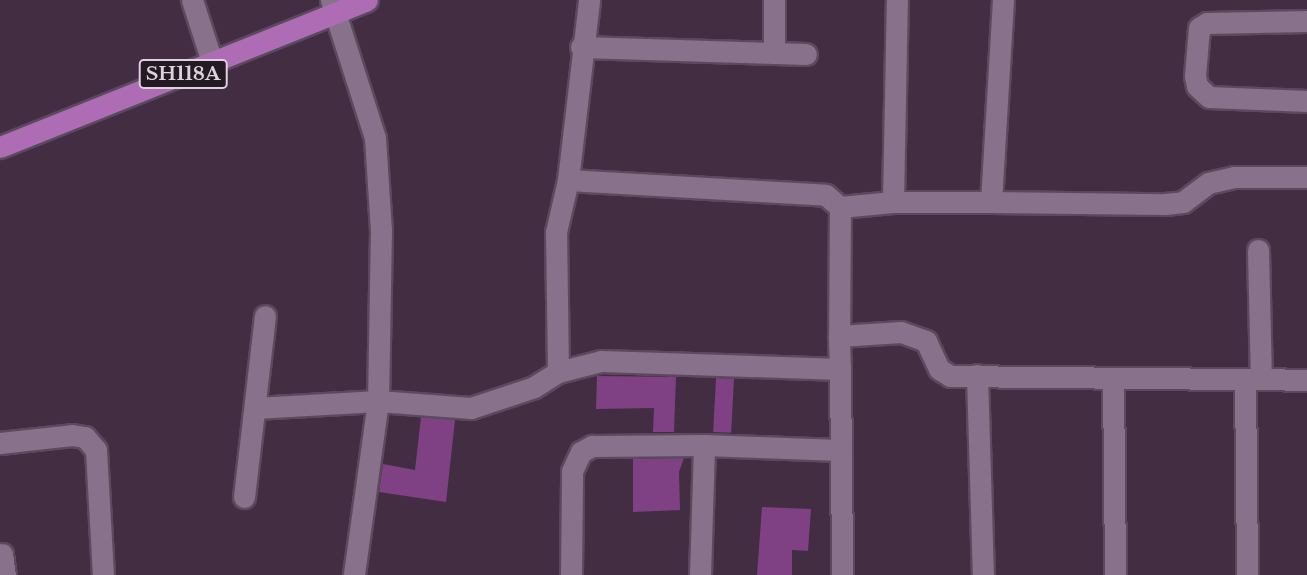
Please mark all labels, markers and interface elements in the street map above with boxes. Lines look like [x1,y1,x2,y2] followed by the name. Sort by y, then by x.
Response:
[138,58,228,90] road number: SH118A

